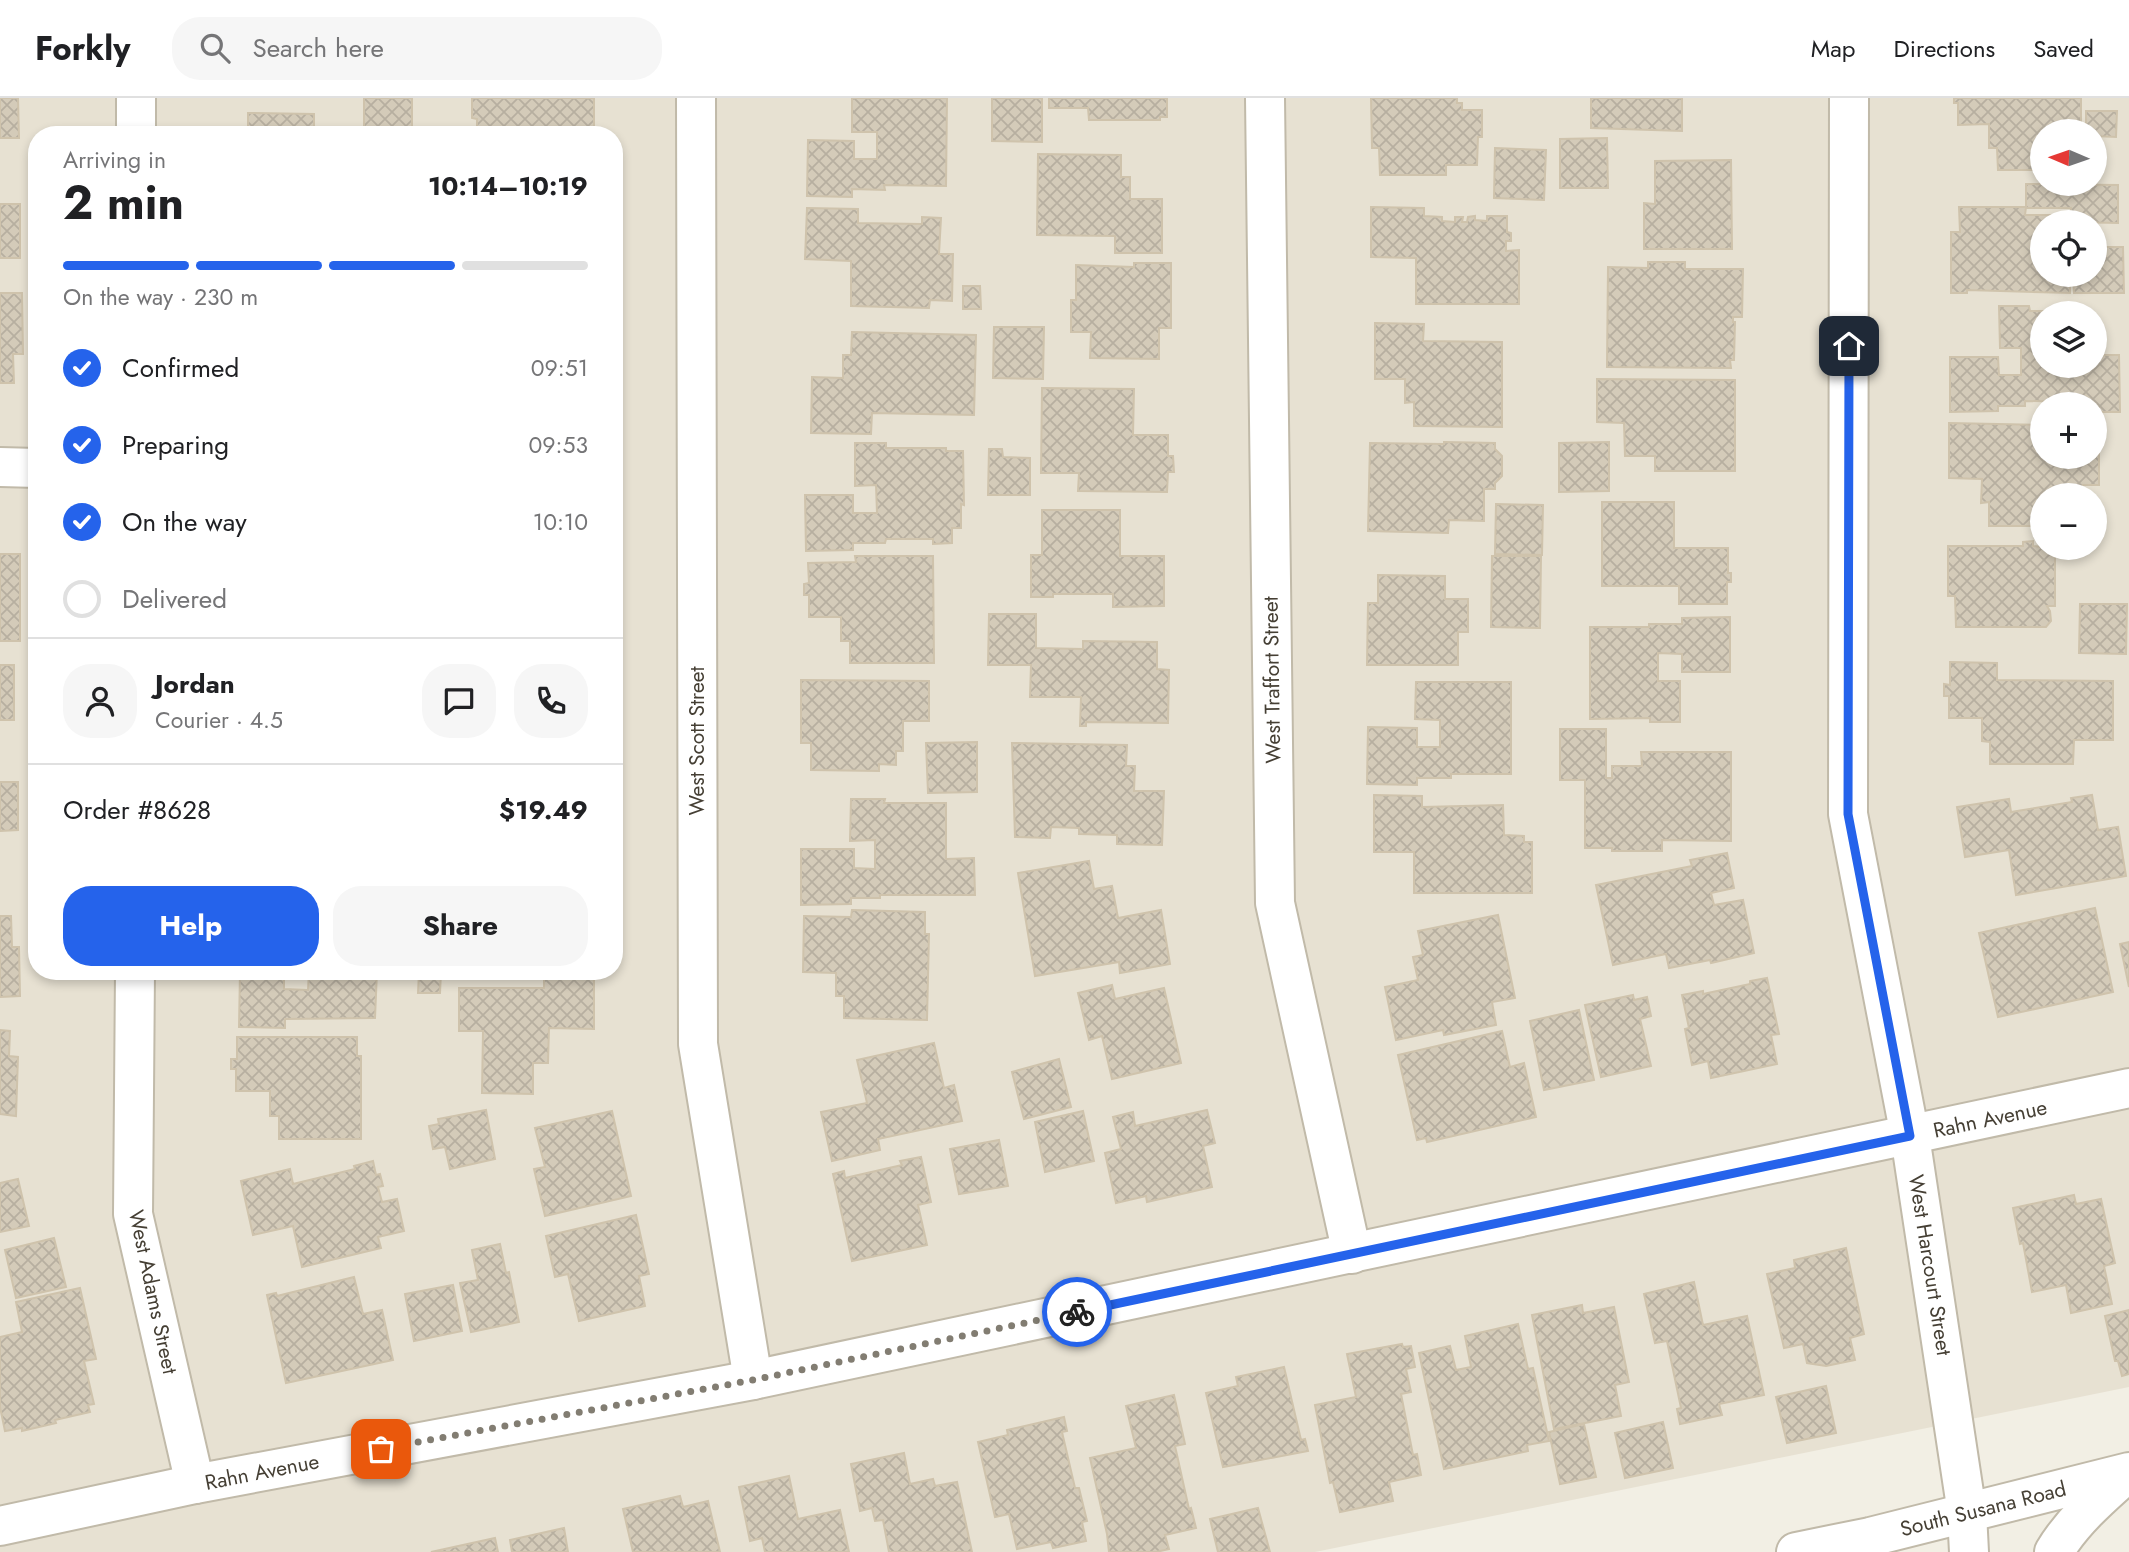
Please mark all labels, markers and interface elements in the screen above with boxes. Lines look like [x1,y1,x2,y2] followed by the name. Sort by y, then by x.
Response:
[172,17,662,80] search box
[35,25,130,72] text: Forkly
[196,29,234,67] icon: search
[252,29,384,67] text: Search here
[1811,31,1856,66] text: Map
[1894,31,1995,66] text: Directions
[2033,31,2094,66] text: Saved
[2030,119,2107,196] north arrow
[2030,119,2107,560] map controls
[63,143,166,177] text: Arriving in
[428,167,588,205] text: 10:14–10:19
[63,170,184,236] text: 2 min
[2030,210,2107,287] button: locate
[63,280,258,314] text: On the way · 230 m
[2030,301,2107,378] button: layers
[1819,316,1879,376] pin
[1830,327,1868,365] icon: home
[63,349,101,387] icon: check
[122,349,239,387] text: Confirmed
[531,351,588,385] text: 09:51
[2030,392,2107,469] button: +
[63,426,101,464] icon: check
[122,426,229,464] text: Preparing
[529,428,588,462] text: 09:53
[2030,483,2107,560] button: −
[63,503,101,541] icon: check
[122,503,247,541] text: On the way
[533,505,588,539] text: 10:10
[122,580,227,618] text: Delivered
[1256,596,1288,764] street label: West Traffort Street
[63,664,137,738] button: person
[422,664,496,738] button: chat
[514,664,588,738] button: phone
[155,665,235,703] text: Jordan
[682,666,712,816] street label: West Scott Street
[155,703,283,737] text: Courier · 4.5
[63,791,211,829] text: Order #8628
[499,791,588,829] text: $19.49
[63,886,319,966] button: Help
[333,886,588,966] button: Share
[1930,1092,2050,1146] street label: Rahn Avenue
[1901,1172,1959,1358] street label: West Harcourt Street
[121,1207,185,1377] street label: West Adams Street
[1042,1277,1112,1347] courier
[1058,1293,1096,1331] icon: bike
[351,1419,411,1479] pin
[362,1430,400,1468] icon: bag
[202,1446,322,1498] street label: Rahn Avenue
[1897,1474,2069,1544] street label: South Susana Road

